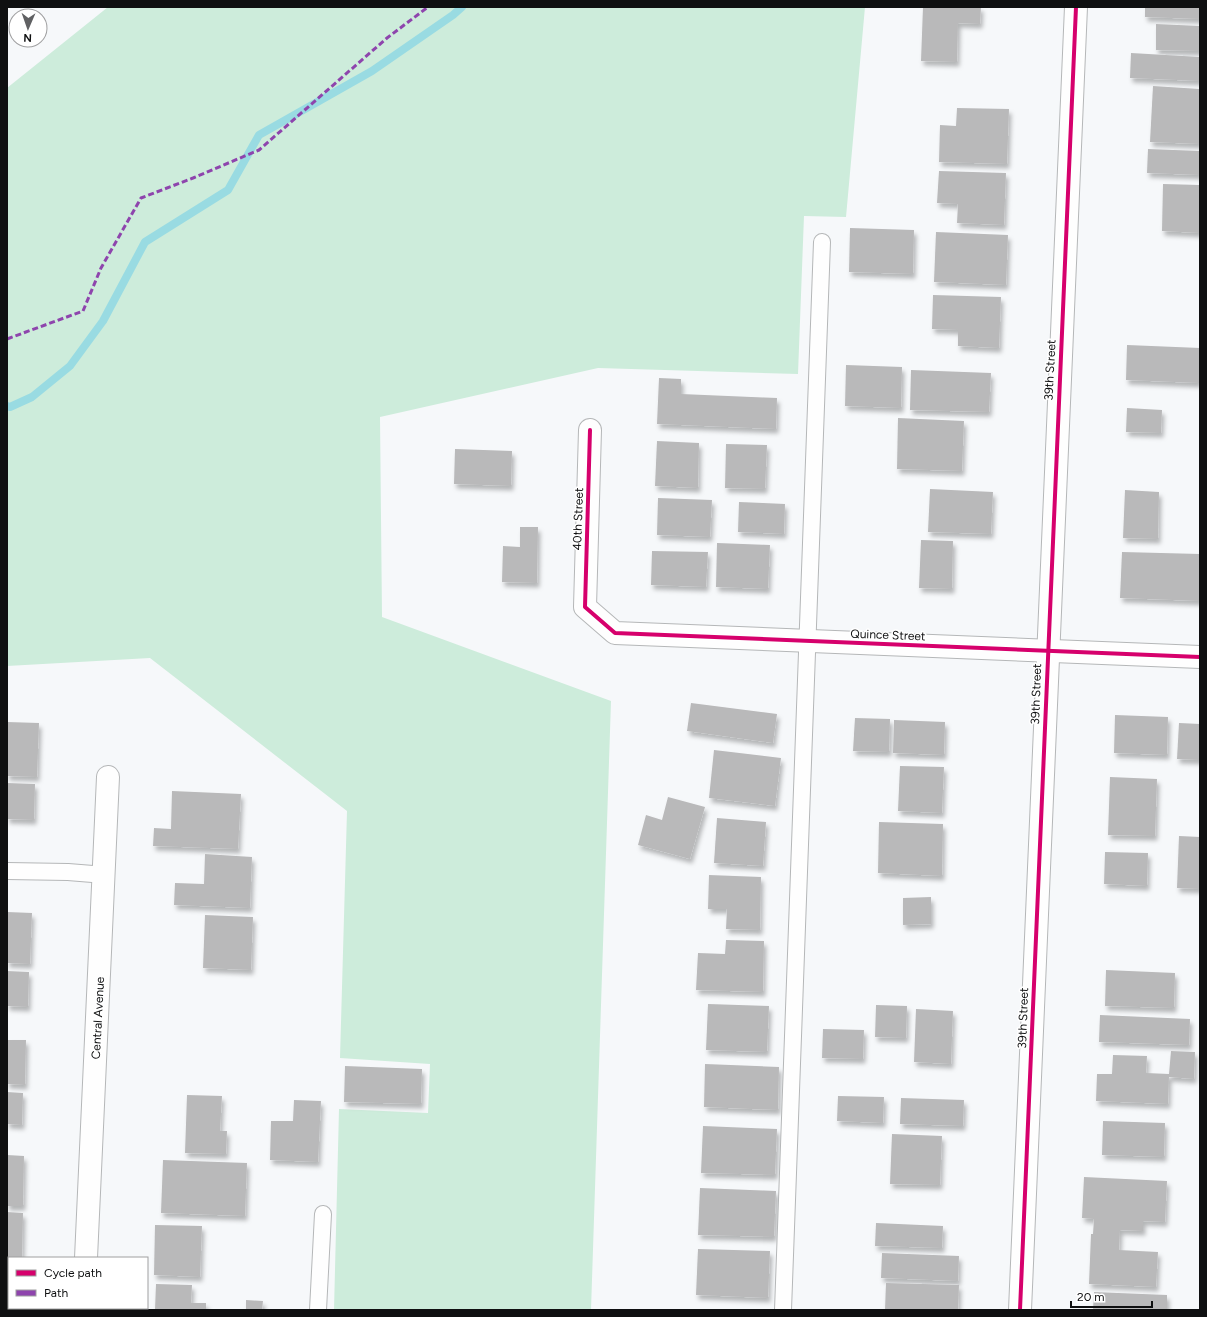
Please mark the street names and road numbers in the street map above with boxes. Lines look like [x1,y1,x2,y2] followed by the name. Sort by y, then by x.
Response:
[1041,339,1059,401] street label: 39th Street
[570,487,586,551] street label: 40th Street
[850,627,926,643] street label: Quince Street
[1028,663,1044,725] street label: 39th Street
[89,976,107,1060] street label: Central Avenue
[1015,987,1031,1049] street label: 39th Street

